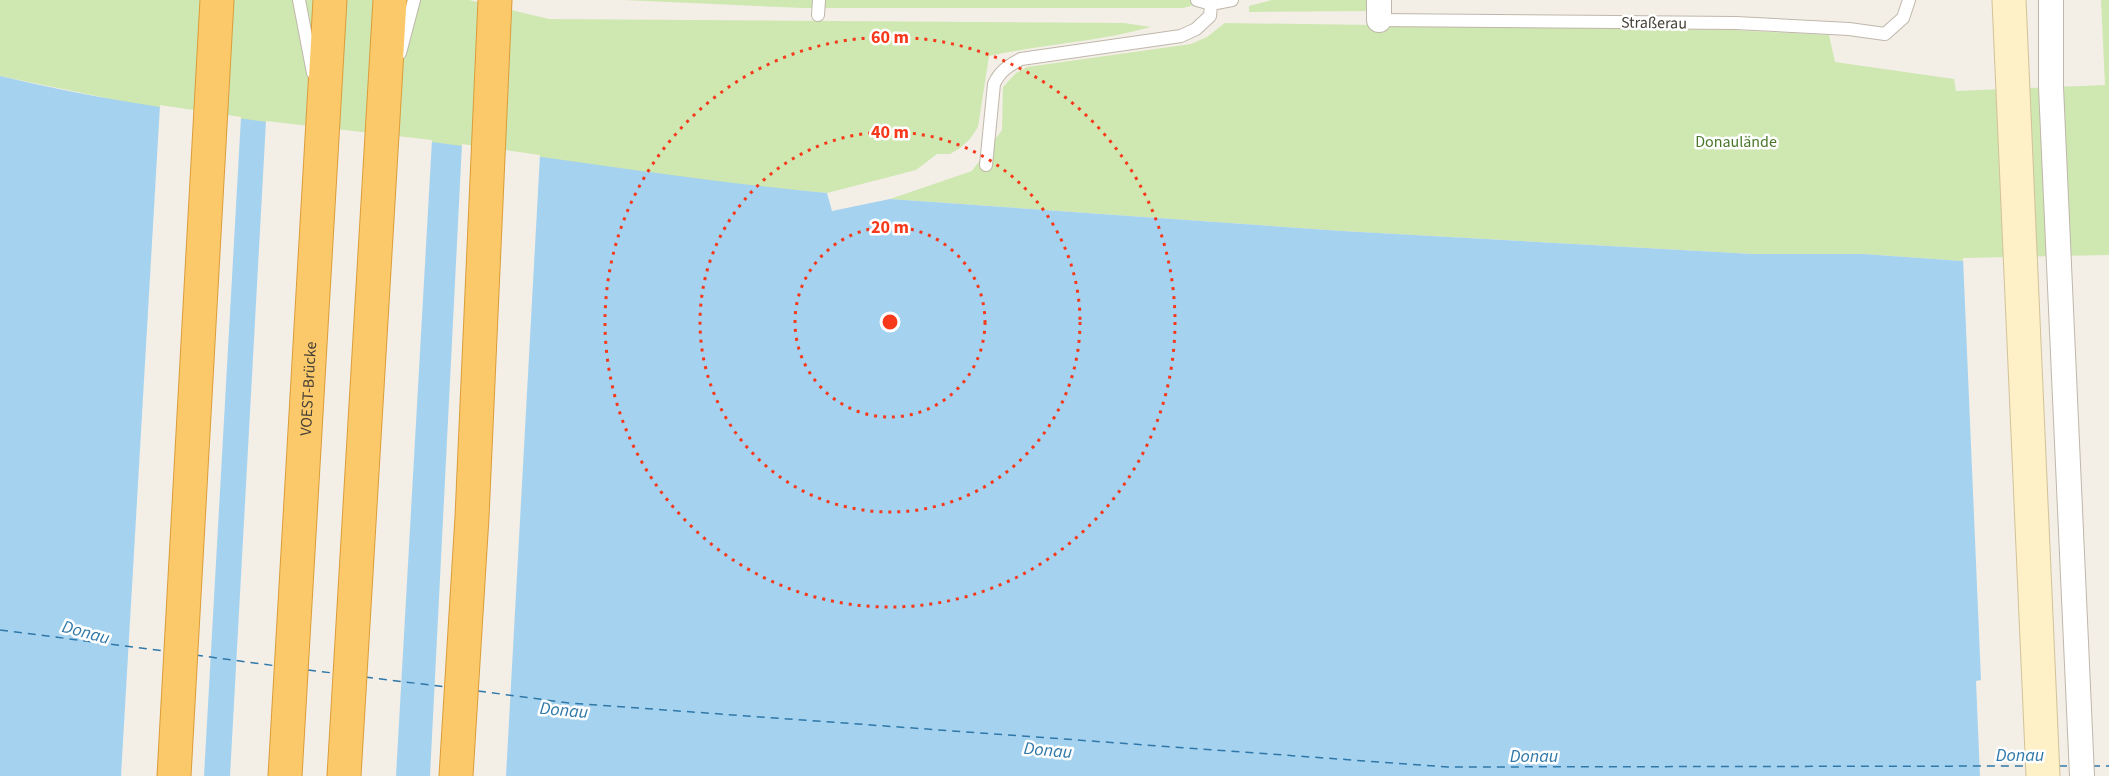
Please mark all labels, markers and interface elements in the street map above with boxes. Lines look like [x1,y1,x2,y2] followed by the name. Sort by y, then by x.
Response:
[1621,11,1687,35] street label: Straßerau
[871,25,909,50] text: 60 m
[871,120,909,145] text: 40 m
[1695,131,1777,153] park label: Donaulände
[871,215,909,240] text: 20 m
[880,312,900,332] centre of rings
[295,341,322,436] street label: VOEST-Brücke
[59,614,113,651] water label: Donau
[539,696,589,725] water label: Donau
[1023,736,1073,765] water label: Donau
[1996,743,2044,768] water label: Donau
[1510,744,1558,769] water label: Donau

